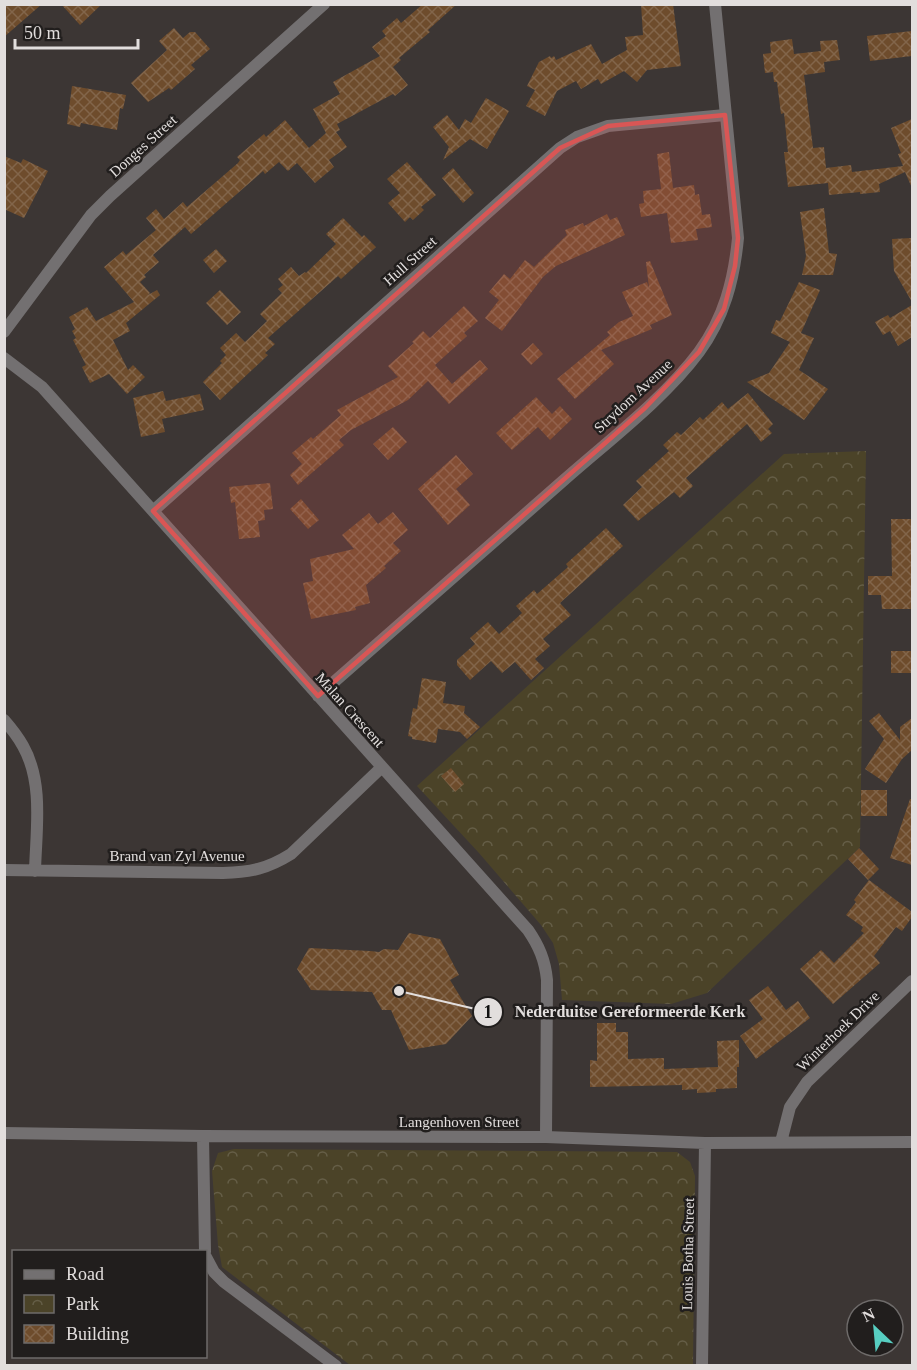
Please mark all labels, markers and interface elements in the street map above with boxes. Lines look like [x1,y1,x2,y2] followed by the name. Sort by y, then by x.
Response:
[15,12,138,50] scale bar
[24,23,61,43] text: 50 m
[106,111,180,180] street label: Donges Street
[380,233,440,289] street label: Hull Street
[591,356,675,436] street label: Strydom Avenue
[312,670,388,751] street label: Malan Crescent
[109,848,245,864] street label: Brand van Zyl Avenue
[794,987,883,1074] street label: Winterhoek Drive
[473,995,757,1029] callout: Nederduitse Gereformeerde Kerk
[484,1002,493,1022] text: 1
[515,1003,745,1020] text: Nederduitse Gereformeerde Kerk
[399,1114,520,1130] street label: Langenhoven Street
[679,1197,697,1310] street label: Louis Botha Street
[12,1250,207,1358] legend
[66,1264,104,1284] text: Road
[66,1294,99,1314] text: Park
[845,1298,905,1358] north arrow
[860,1305,878,1325] text: N
[66,1324,129,1344] text: Building

